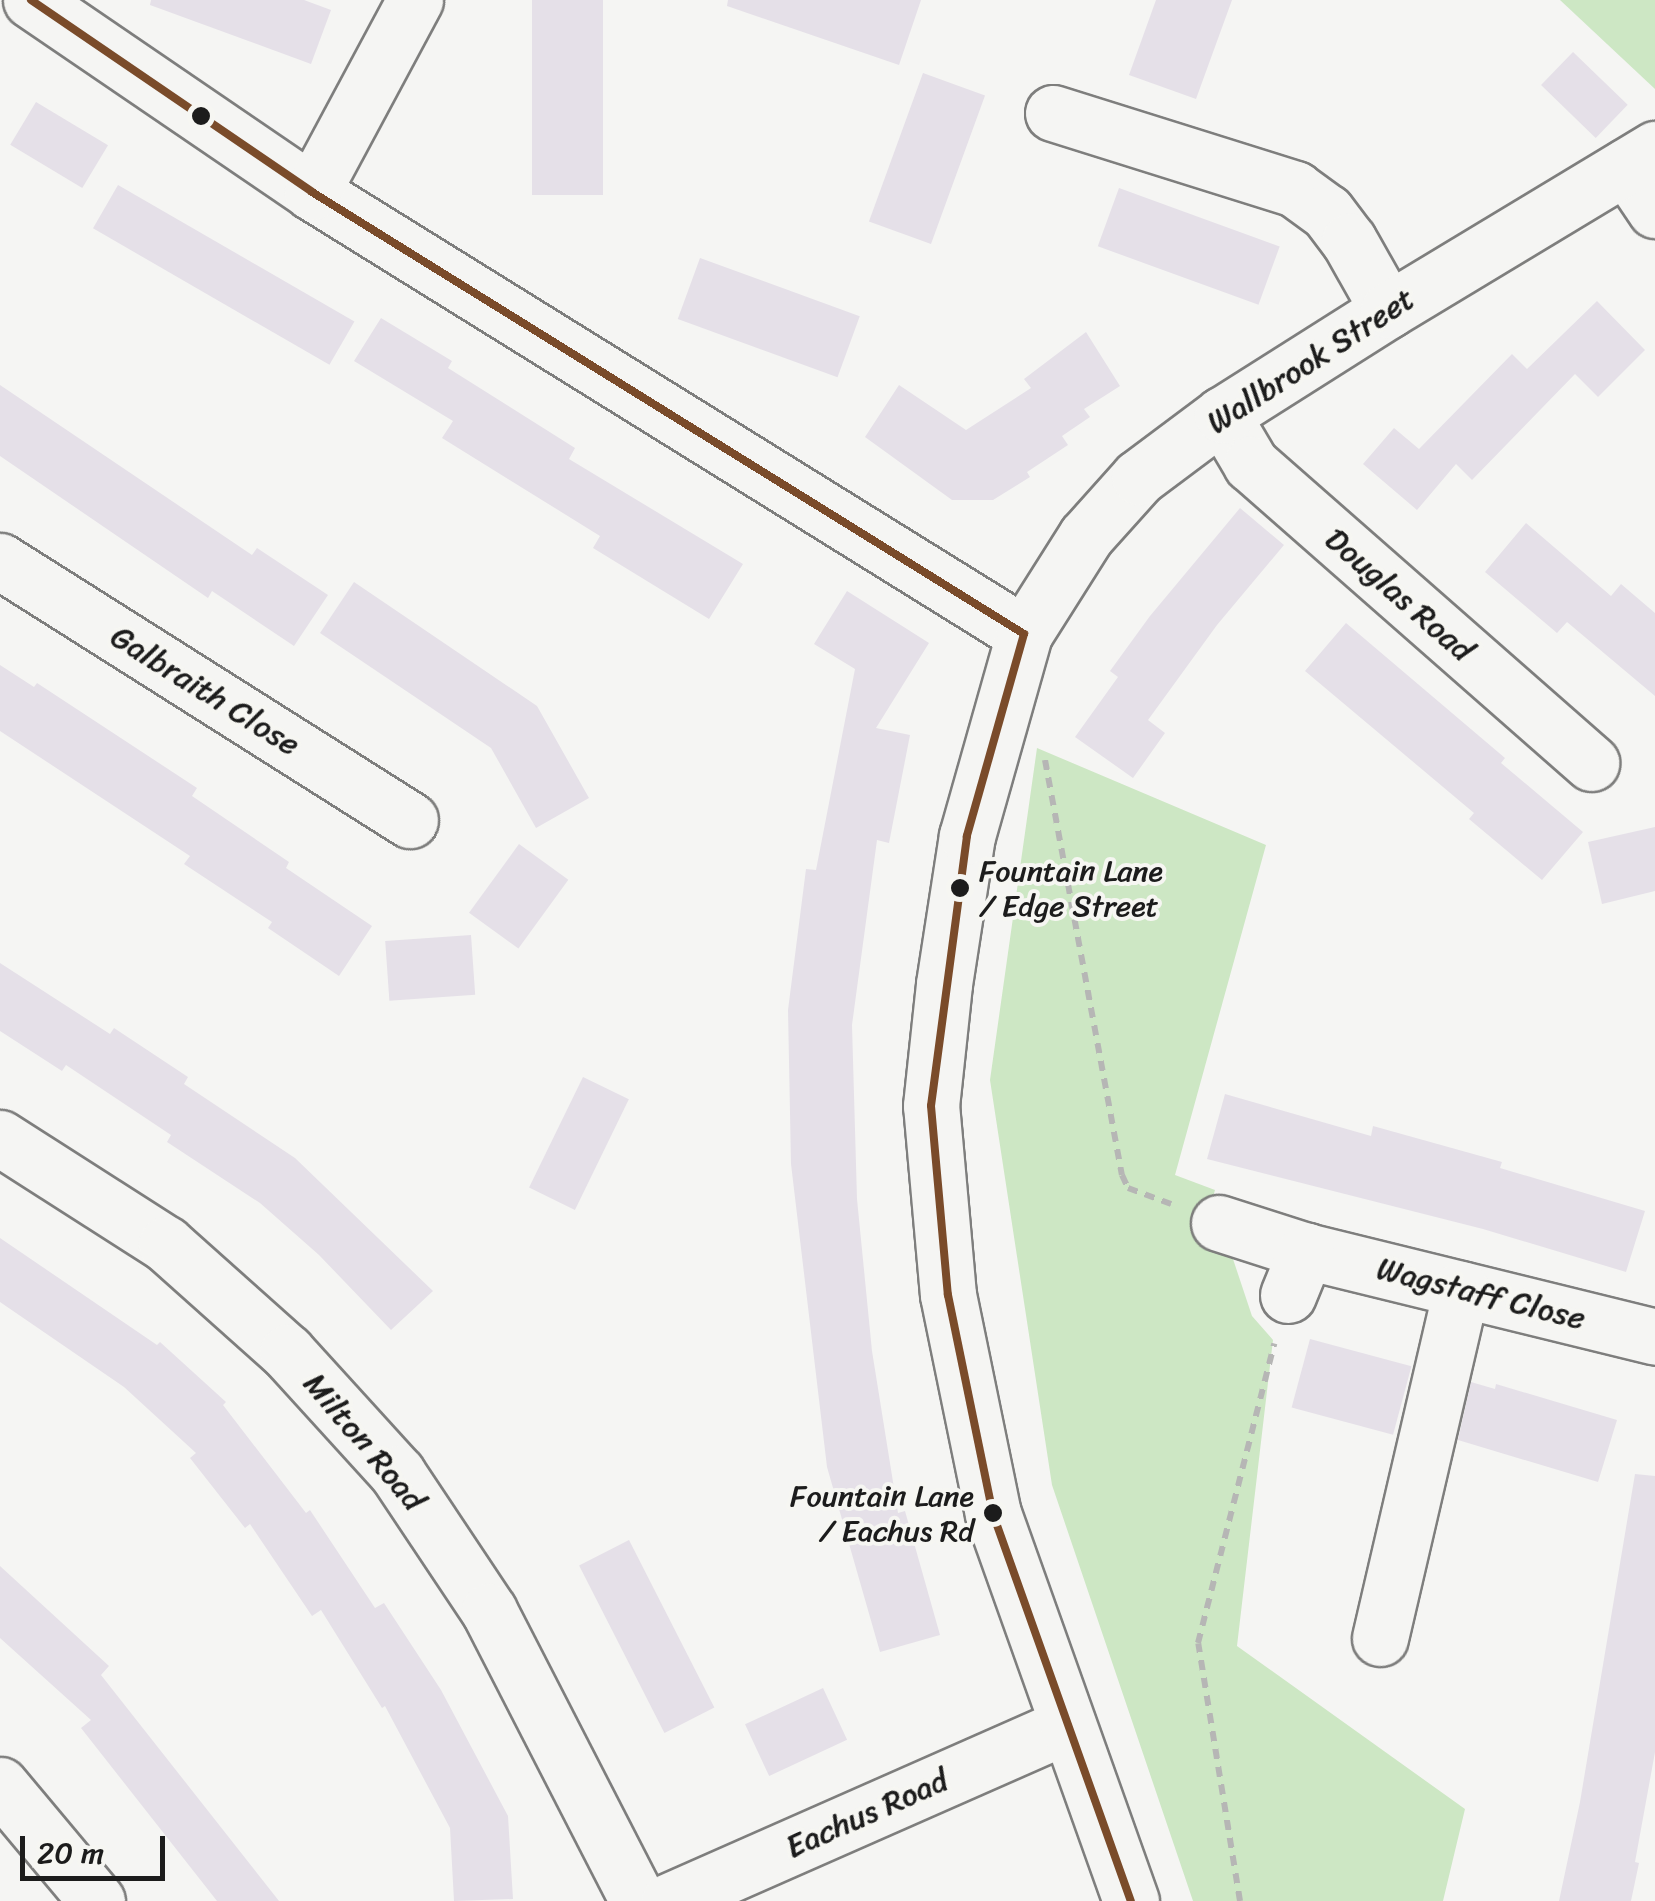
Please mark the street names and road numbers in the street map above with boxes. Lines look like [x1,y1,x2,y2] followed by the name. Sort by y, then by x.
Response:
[1200,280,1422,442] street label: Wallbrook Street
[1317,520,1481,670] street label: Douglas Road
[103,618,307,764] street label: Galbraith Close
[1373,1250,1589,1338] street label: Wagstaff Close
[295,1365,433,1519] street label: Milton Road
[780,1761,954,1867] street label: Eachus Road

